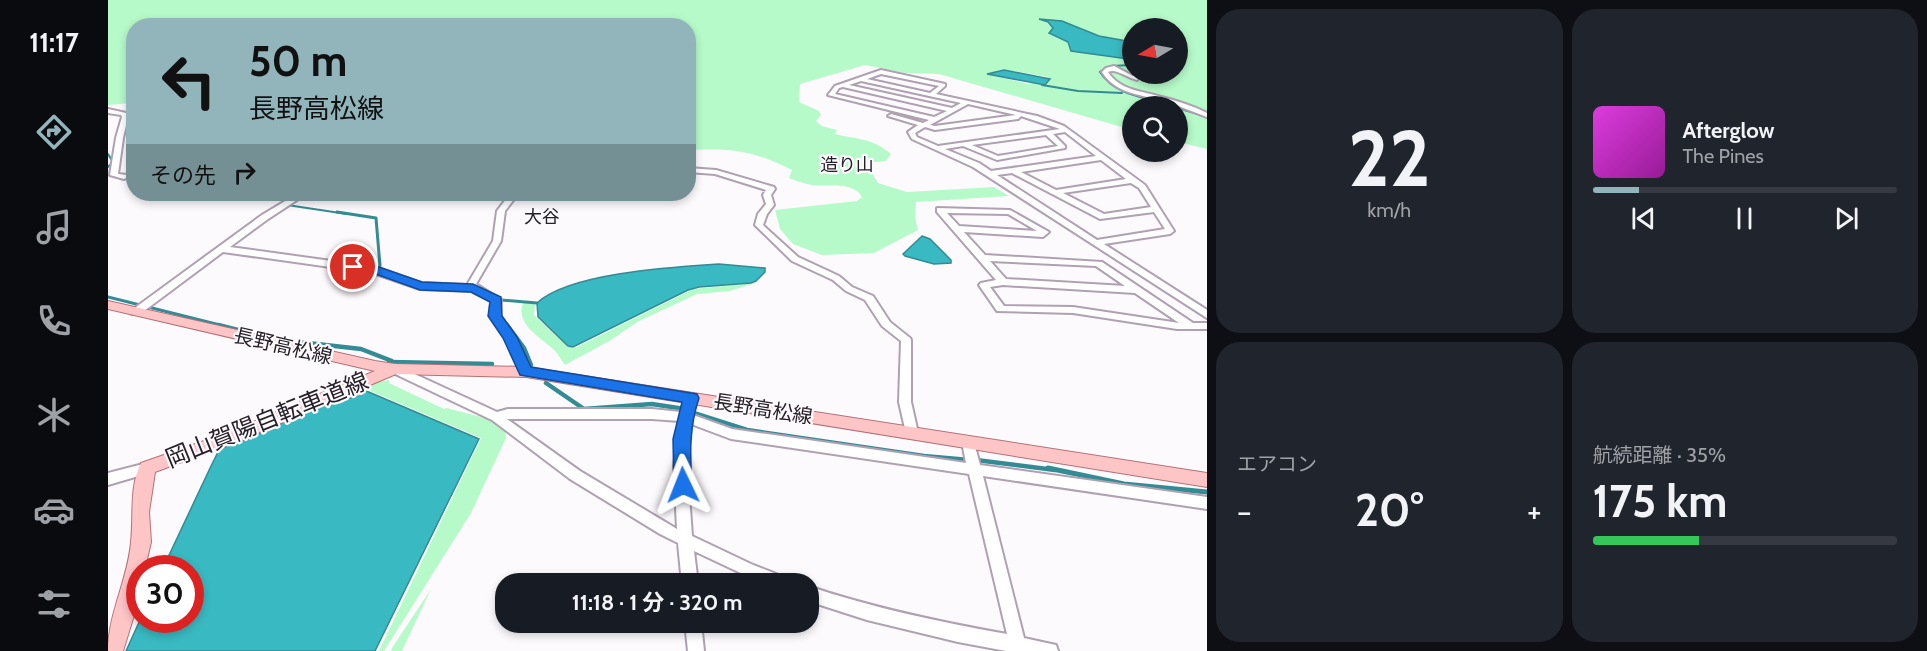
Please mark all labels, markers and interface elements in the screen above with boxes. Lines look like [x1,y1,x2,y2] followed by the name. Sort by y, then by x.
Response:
[1122,18,1188,84] north arrow
[1122,18,1188,162] map controls
[29,26,79,59] text: 11:17
[249,35,347,87] text: 50 m
[150,42,228,120] icon: left
[249,92,384,125] text: 長野高松線
[1122,96,1188,162] button: search
[33,111,75,153] icon: directions
[1348,111,1431,206] text: 22
[1683,117,1775,144] text: Afterglow
[1683,144,1764,168] text: The Pines
[820,154,874,176] district label: 造り山
[228,156,261,189] icon: right
[150,162,216,189] text: その先
[1367,198,1411,222] text: km/h
[1627,202,1660,235] icon: previous
[1728,202,1761,235] icon: pause
[1830,202,1863,235] icon: next
[33,206,75,248] icon: music
[524,206,560,228] district label: 大谷
[327,241,378,292] pin
[336,250,369,283] icon: arrive
[33,300,75,342] icon: phone
[232,323,334,369] street label: 長野高松線
[161,366,372,473] street label: 岡山賀陽自転車道線
[712,389,814,429] street label: 長野高松線
[33,394,75,436] icon: climate
[1593,443,1726,467] text: 航続距離 · 35%
[1237,452,1317,476] text: エアコン
[651,453,715,517] position arrow
[1593,474,1727,528] text: 175 km
[1355,483,1424,537] text: 20°
[33,489,75,531] icon: car
[1237,491,1252,531] text: −
[1527,491,1542,531] text: +
[126,555,204,633] speed limit sign: 30
[33,583,75,625] icon: filters
[572,589,742,616] text: 11:18 · 1 分 · 320 m

